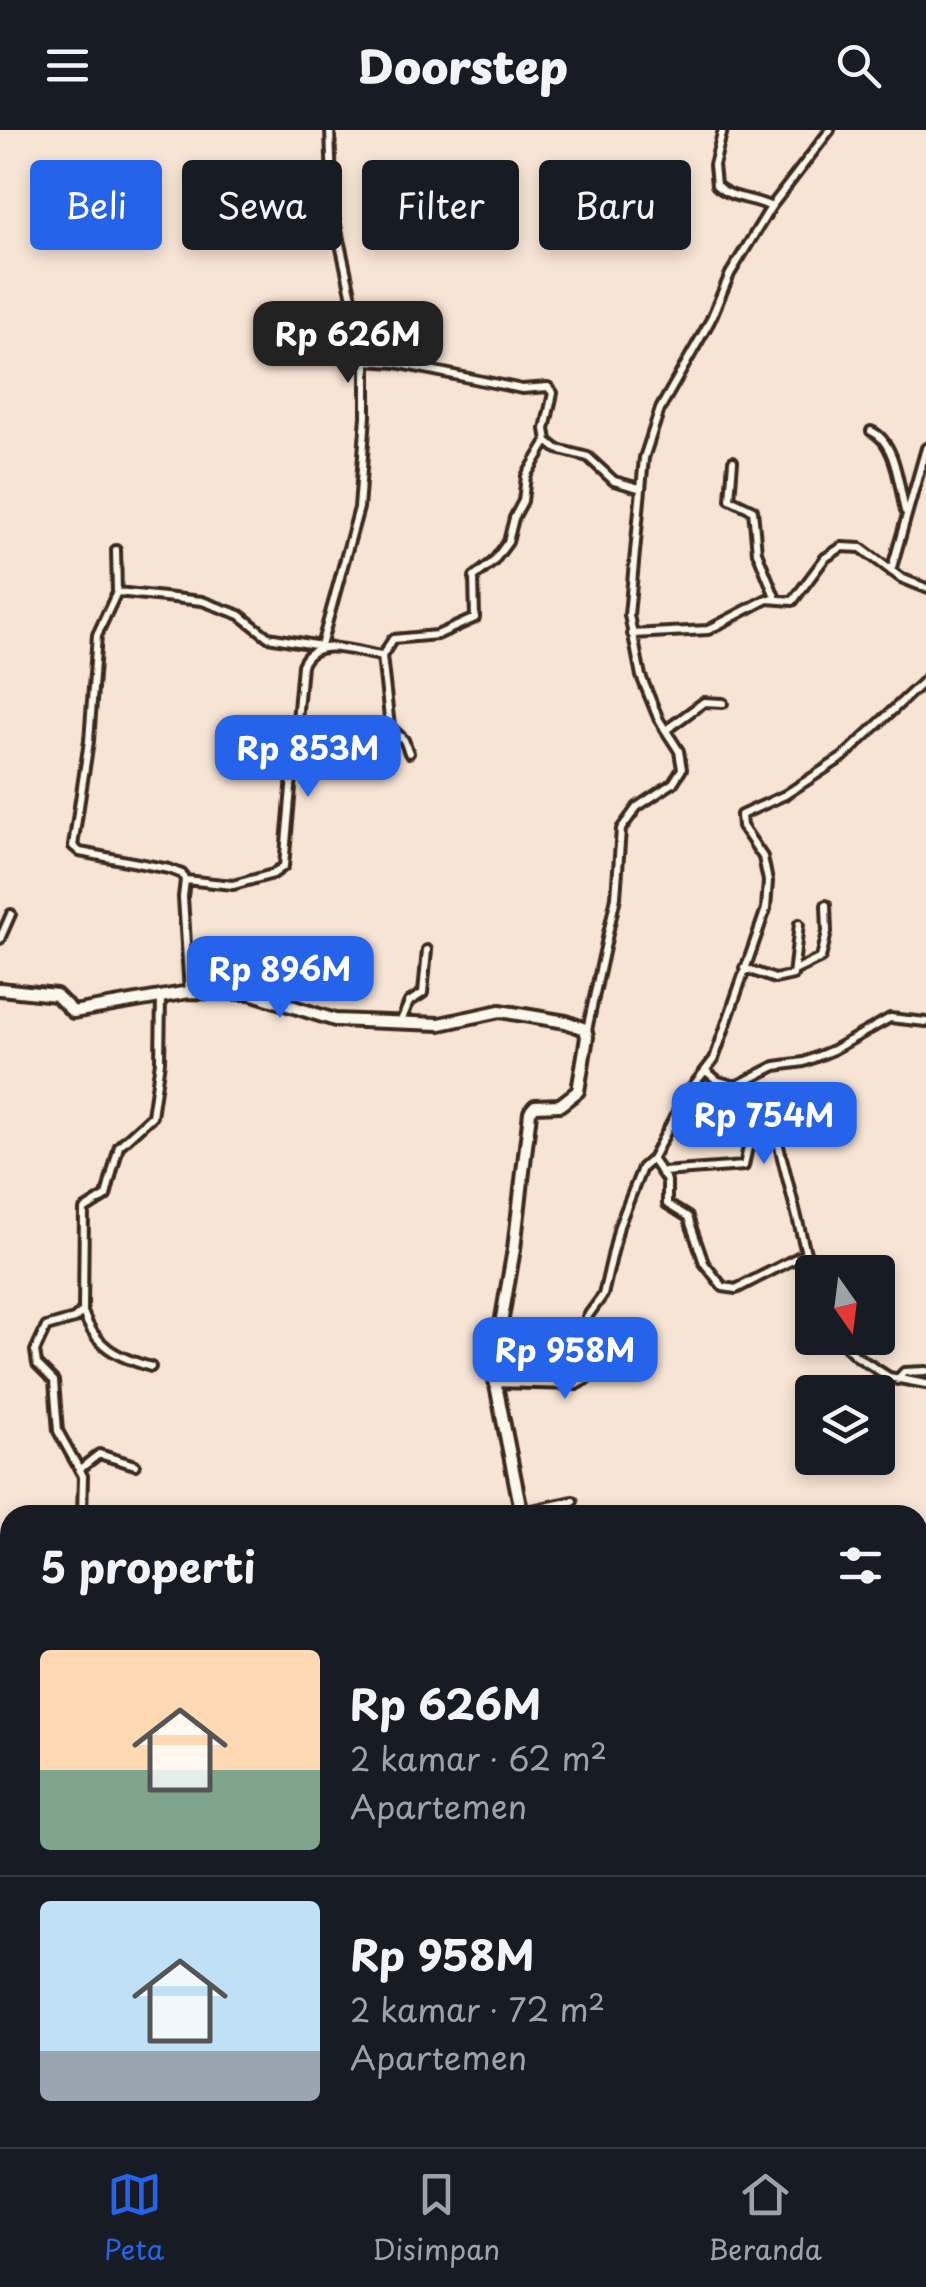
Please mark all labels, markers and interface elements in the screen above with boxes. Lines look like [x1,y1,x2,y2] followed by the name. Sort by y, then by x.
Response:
[358,31,568,99] text: Doorstep
[40,38,95,93] icon: menu
[831,38,886,93] icon: search
[30,160,162,250] chip: Beli
[182,160,342,250] chip: Sewa
[362,160,519,250] chip: Filter
[539,160,691,250] chip: Baru
[256,301,440,386] pin: Rp 626M
[275,309,421,357] text: Rp 626M
[216,715,400,800] pin: Rp 853M
[237,723,379,771] text: Rp 853M
[188,936,372,1021] pin: Rp 896M
[209,944,351,992] text: Rp 896M
[672,1082,856,1167] pin: Rp 754M
[694,1090,834,1138] text: Rp 754M
[795,1255,895,1355] north arrow
[795,1255,895,1475] map controls
[473,1317,657,1402] pin: Rp 958M
[495,1325,635,1373] text: Rp 958M
[795,1375,895,1475] button: layers
[40,1534,255,1597] text: 5 properti
[833,1538,888,1593] icon: filters
[350,1671,541,1734] text: Rp 626M
[120,1690,240,1810] icon: home
[350,1734,607,1782] text: 2 kamar · 62 m²
[350,1782,527,1830] text: Apartemen
[350,1922,535,1985] text: Rp 958M
[120,1941,240,2061] icon: home
[350,1985,605,2033] text: 2 kamar · 72 m²
[350,2033,527,2081] text: Apartemen
[104,2167,164,2270] tab: Peta
[372,2167,500,2270] tab: Disimpan
[708,2167,822,2270] tab: Beranda

